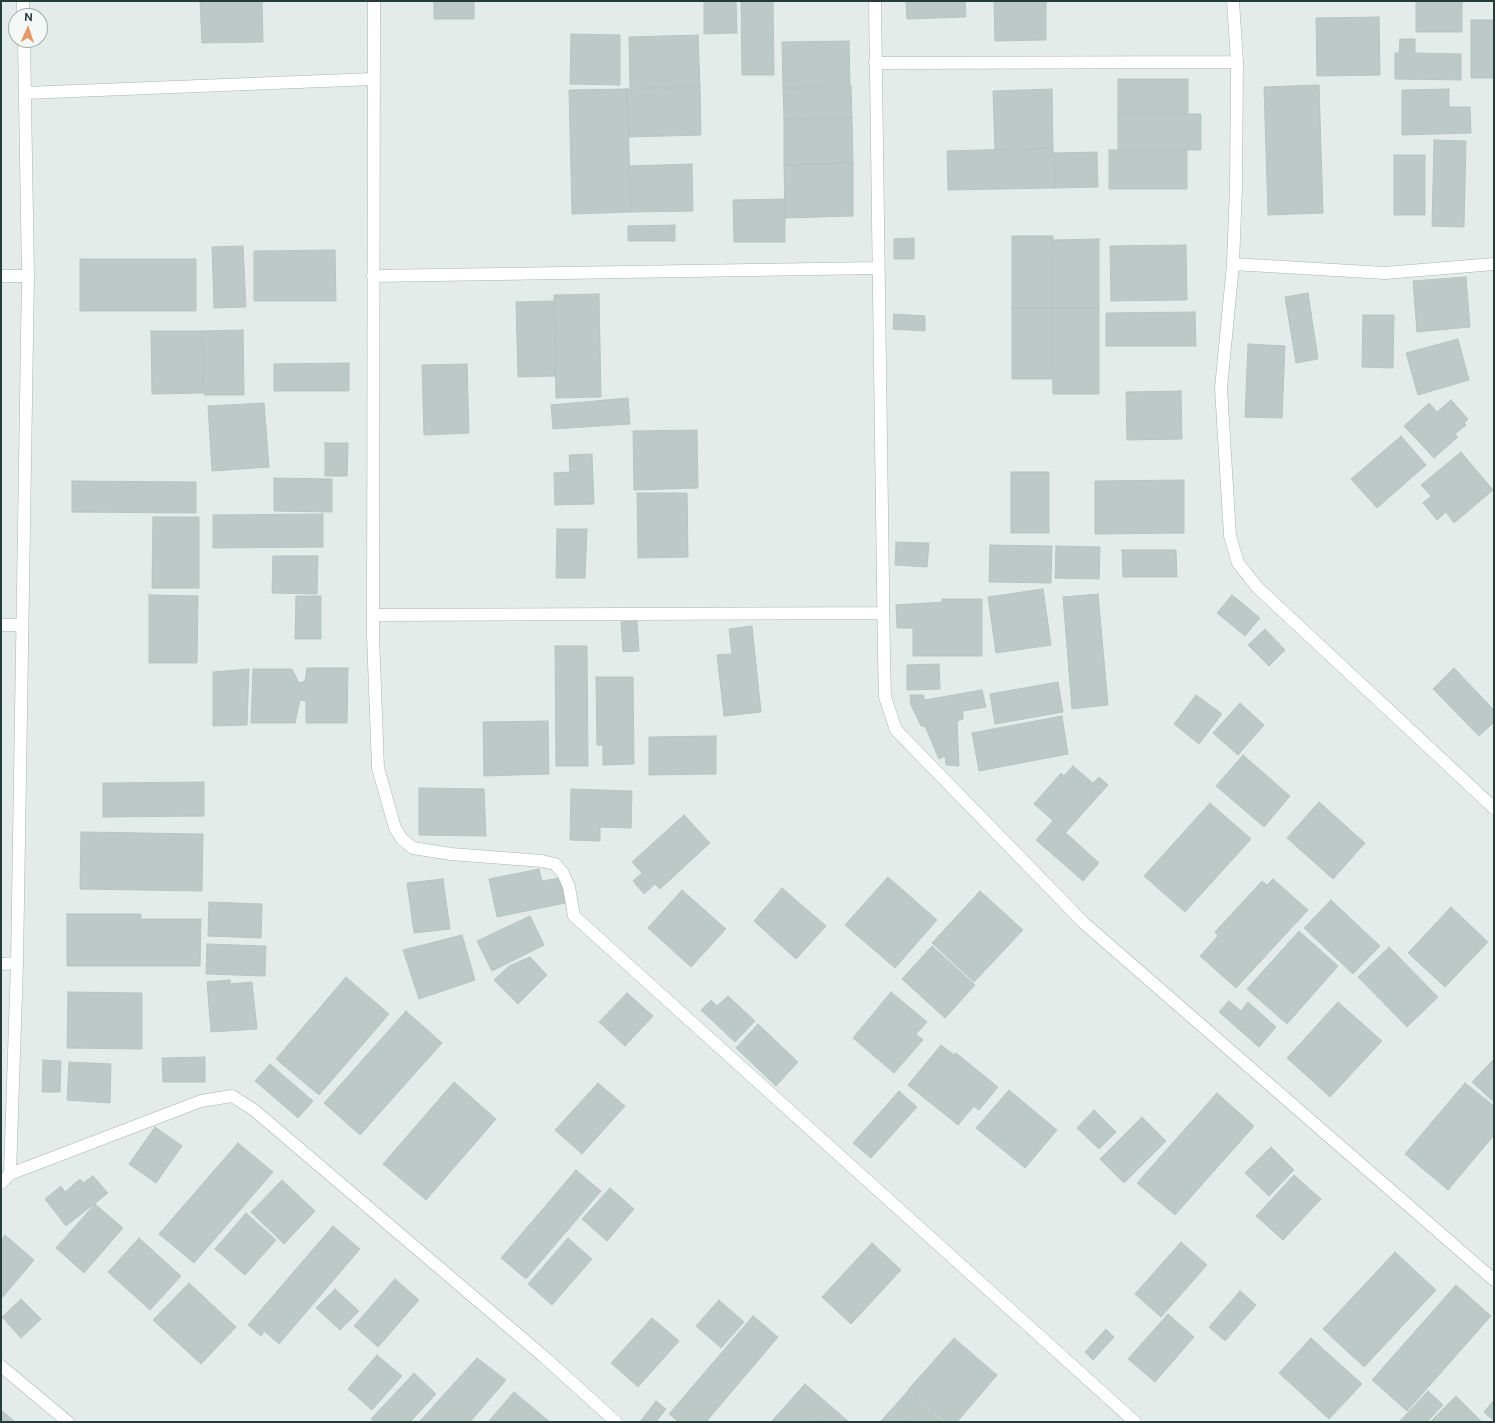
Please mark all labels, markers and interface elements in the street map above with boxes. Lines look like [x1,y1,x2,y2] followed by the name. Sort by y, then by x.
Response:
[8,8,48,48] north arrow
[24,11,33,23] text: N

